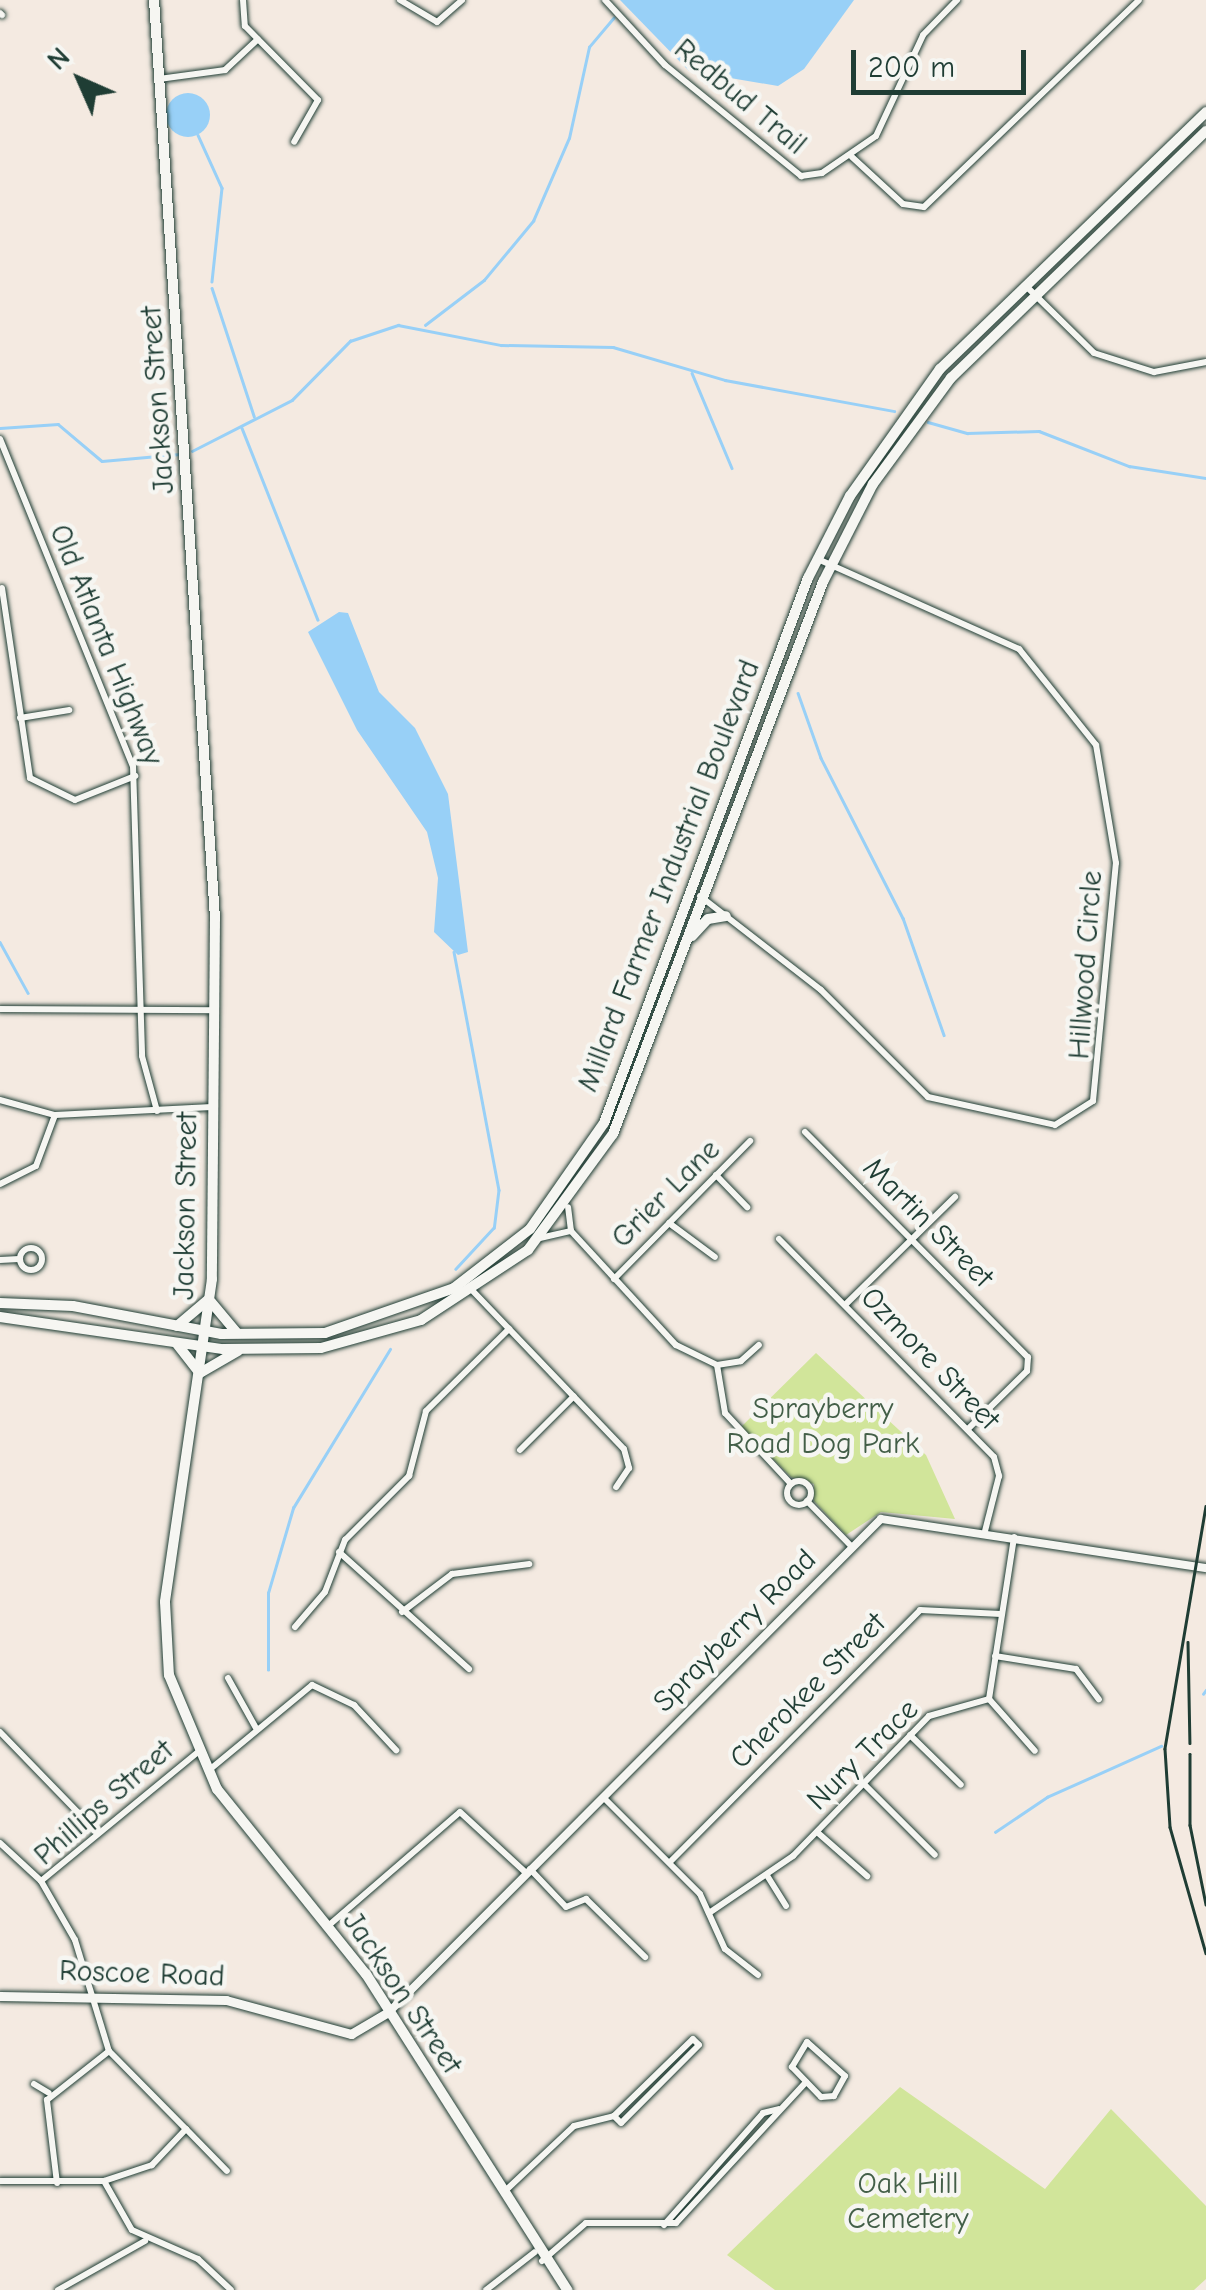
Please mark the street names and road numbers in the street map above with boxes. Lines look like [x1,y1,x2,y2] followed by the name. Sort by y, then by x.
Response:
[667,31,813,163] street label: Redbud Trail
[133,305,183,495] street label: Jackson Street
[41,519,171,771] street label: Old Atlanta Highway
[570,655,768,1097] street label: Millard Farmer Industrial Boulevard
[1061,869,1111,1061] street label: Hillwood Circle
[166,1112,206,1300] street label: Jackson Street
[604,1132,728,1256] street label: Grier Lane
[855,1150,1001,1296] street label: Martin Street
[853,1280,1007,1438] street label: Ozmore Street
[646,1542,824,1720] street label: Sprayberry Road
[722,1605,894,1777] street label: Cherokee Street
[800,1692,926,1818] street label: Nury Trace
[27,1733,181,1873] street label: Phillips Street
[334,1905,470,2081] street label: Jackson Street
[59,1953,225,1995] street label: Roscoe Road

